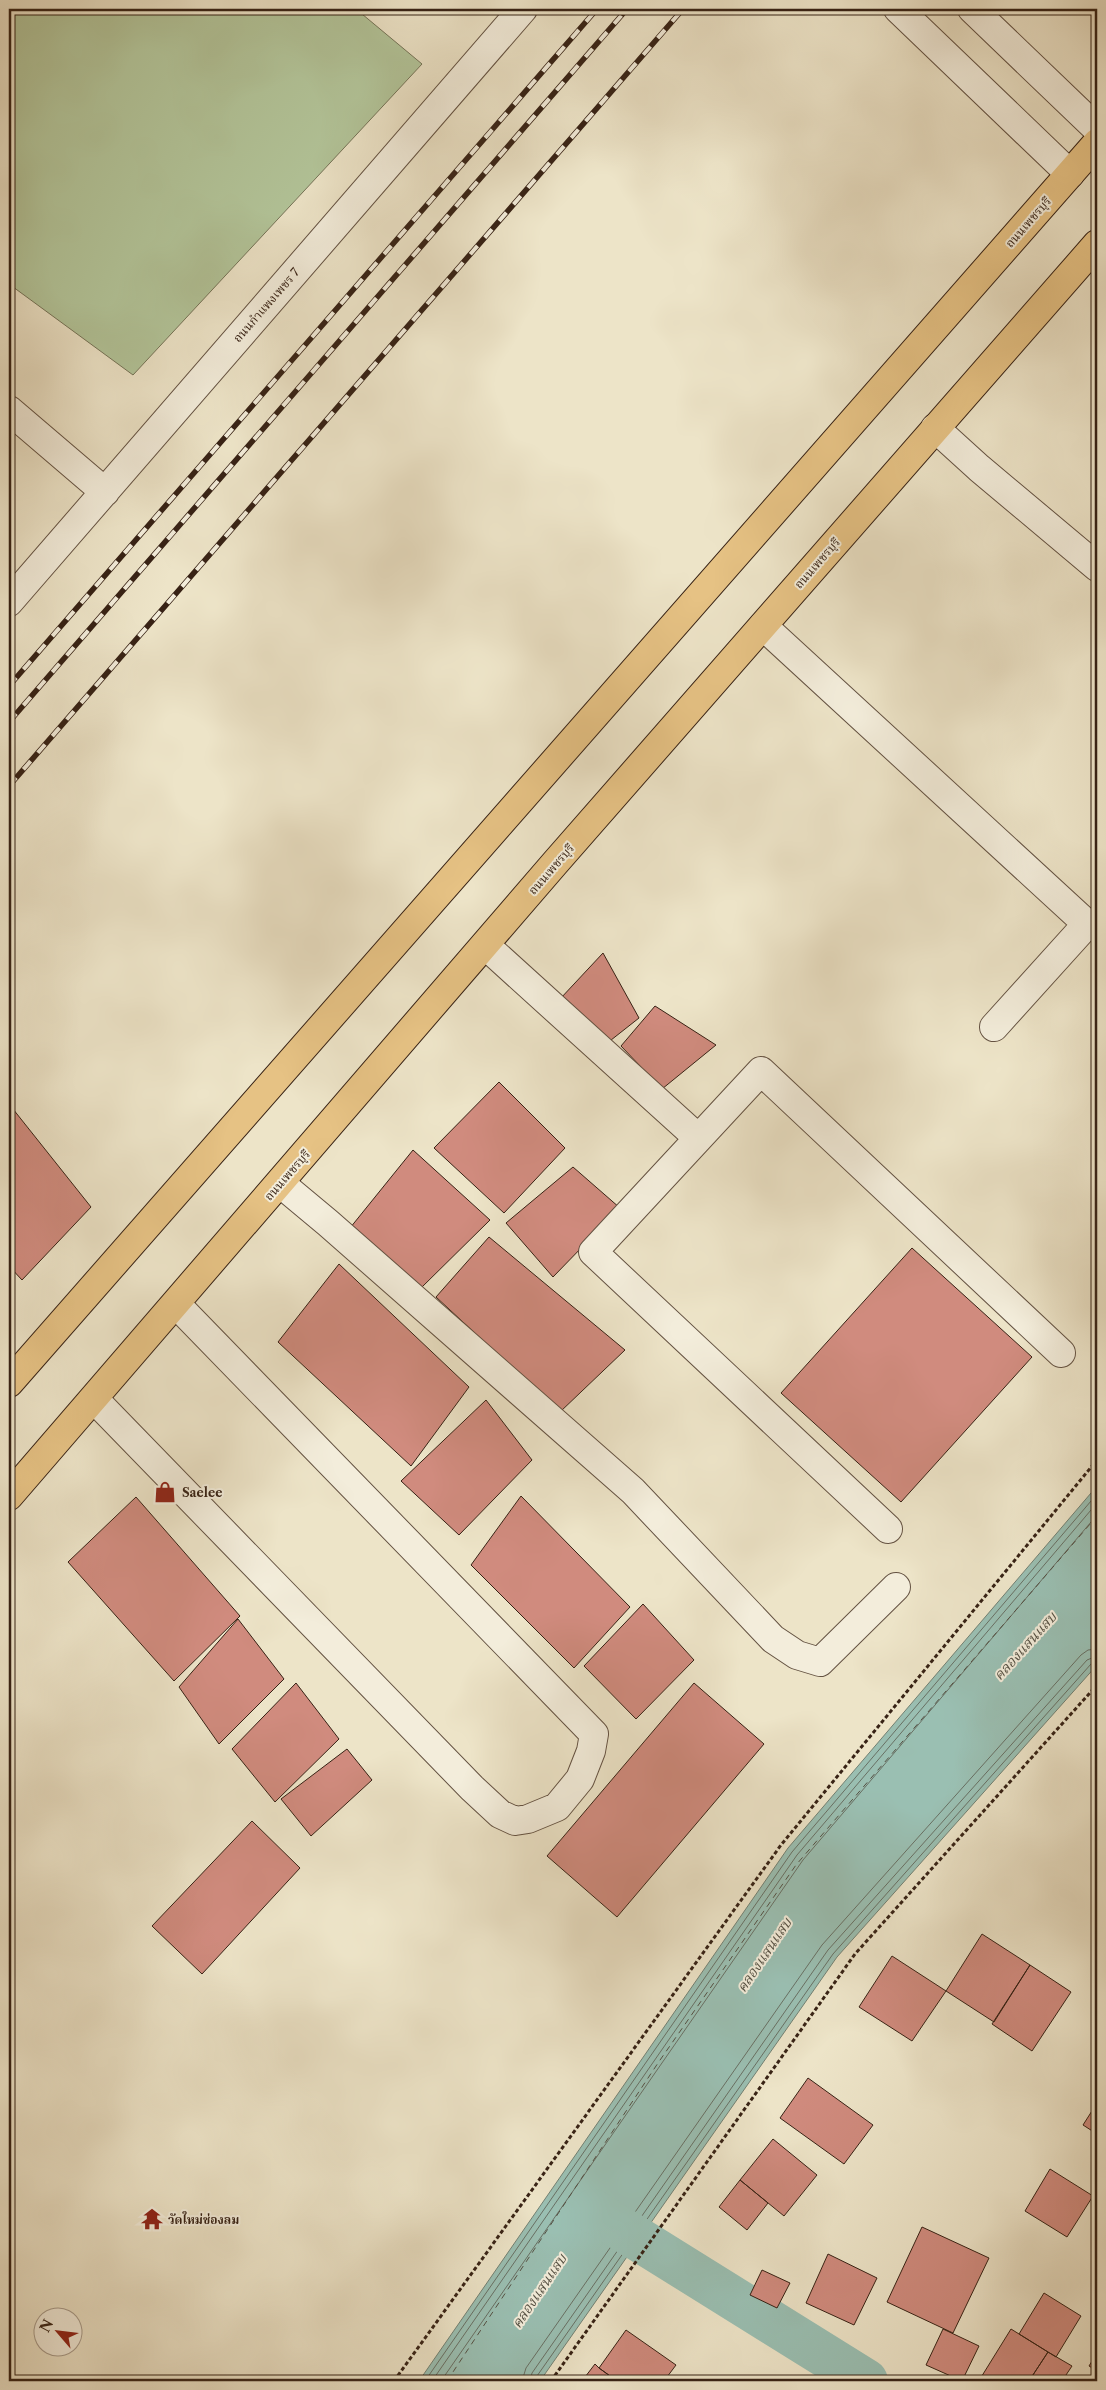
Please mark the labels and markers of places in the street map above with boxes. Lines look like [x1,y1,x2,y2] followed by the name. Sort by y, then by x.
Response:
[152,1479,178,1505] shop icon: Saelee
[182,1485,222,1500] place label: Saelee
[139,2206,165,2232] temple icon: วัดใหม่ช่องลม
[168,2211,239,2227] place label: วัดใหม่ช่องลม

